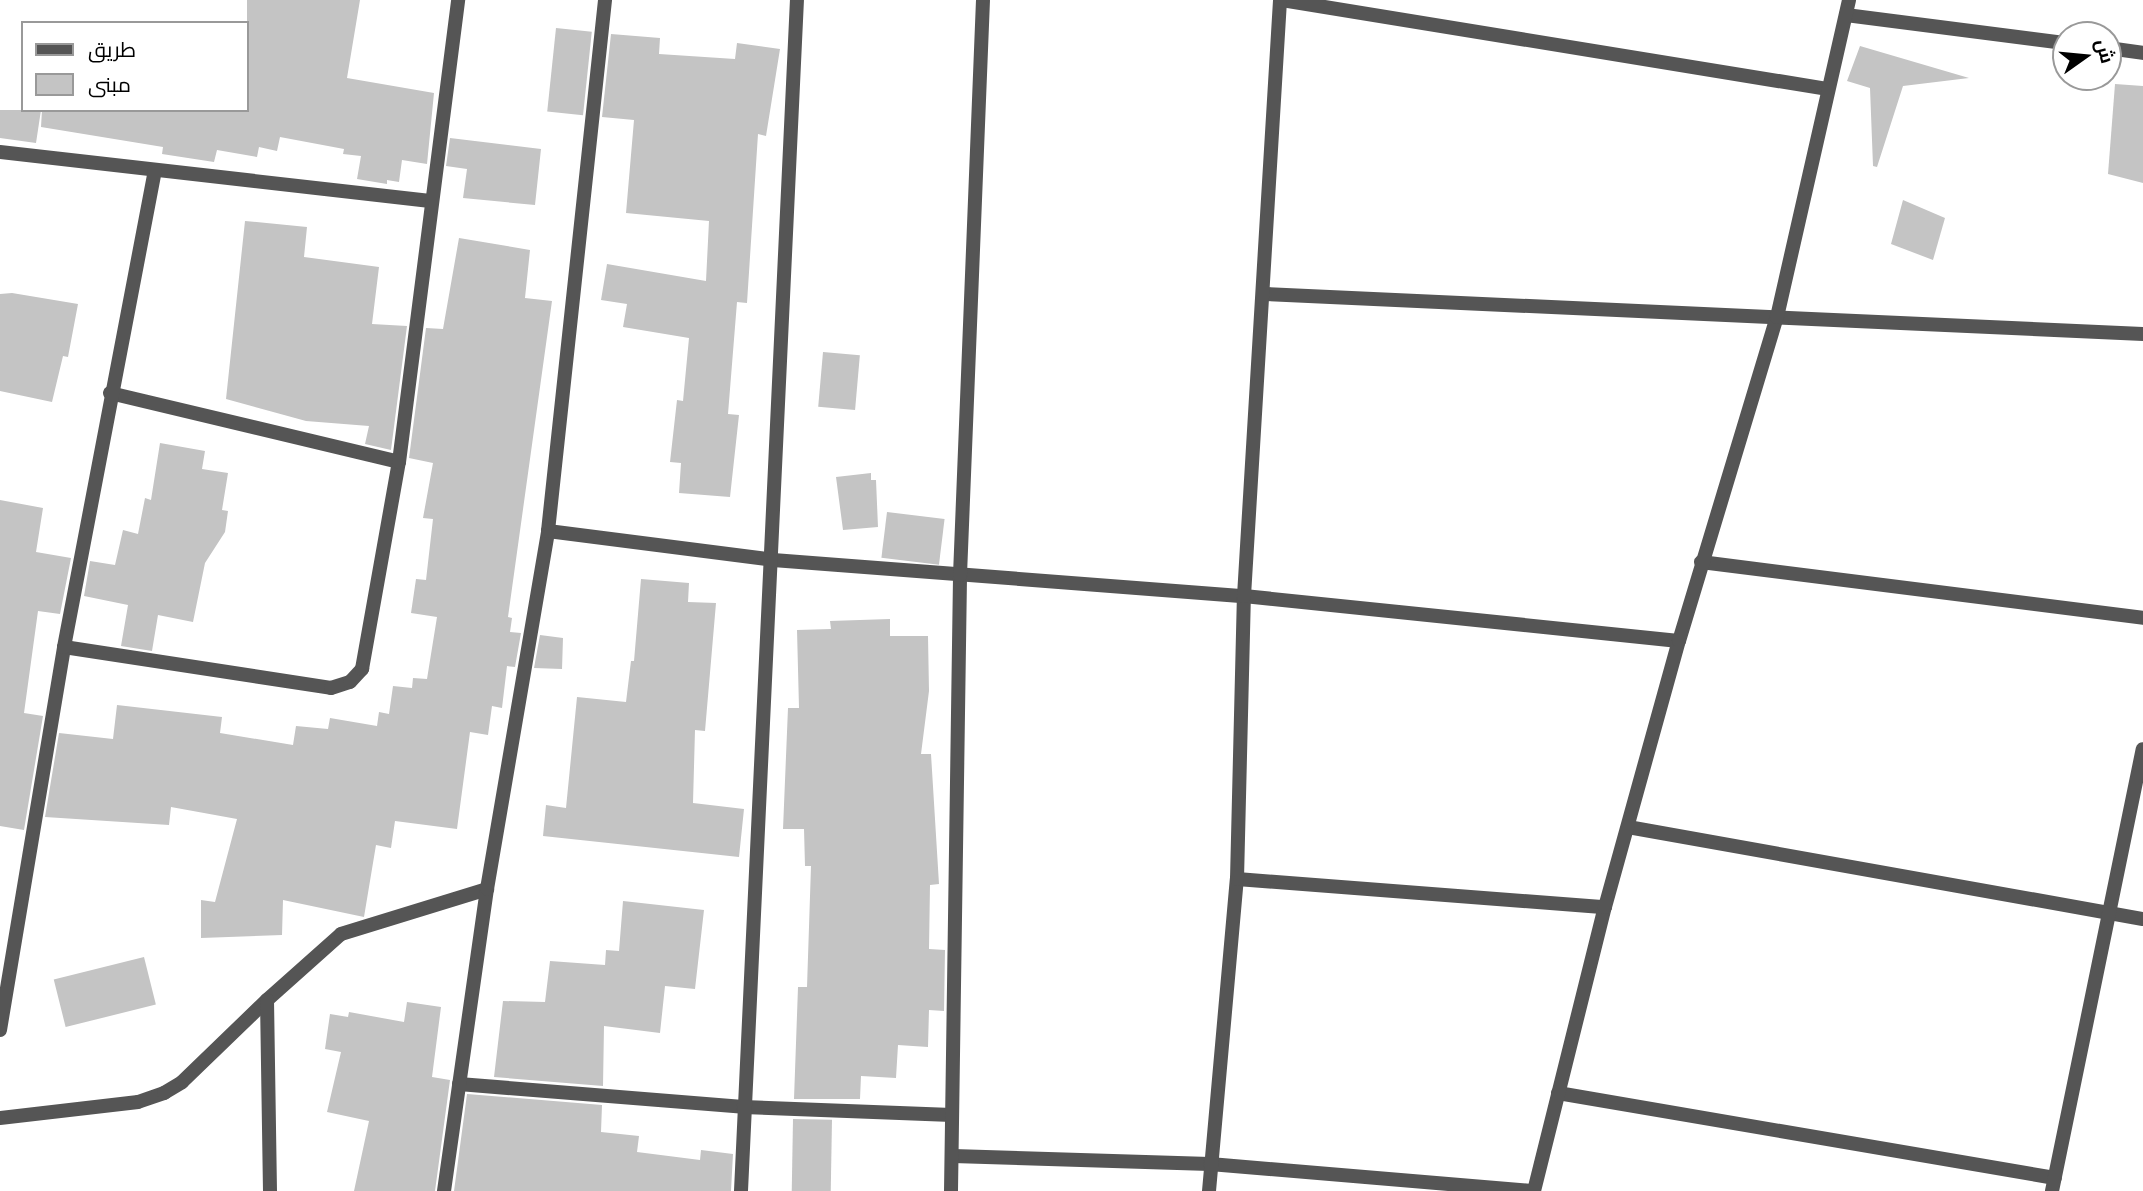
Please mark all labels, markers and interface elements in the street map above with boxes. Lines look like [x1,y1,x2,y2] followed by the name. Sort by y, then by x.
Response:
[21,21,248,112] legend
[2052,21,2122,91] north arrow
[88,35,136,64] text: طريق
[2090,36,2121,66] text: ش
[88,70,131,99] text: مبنى

